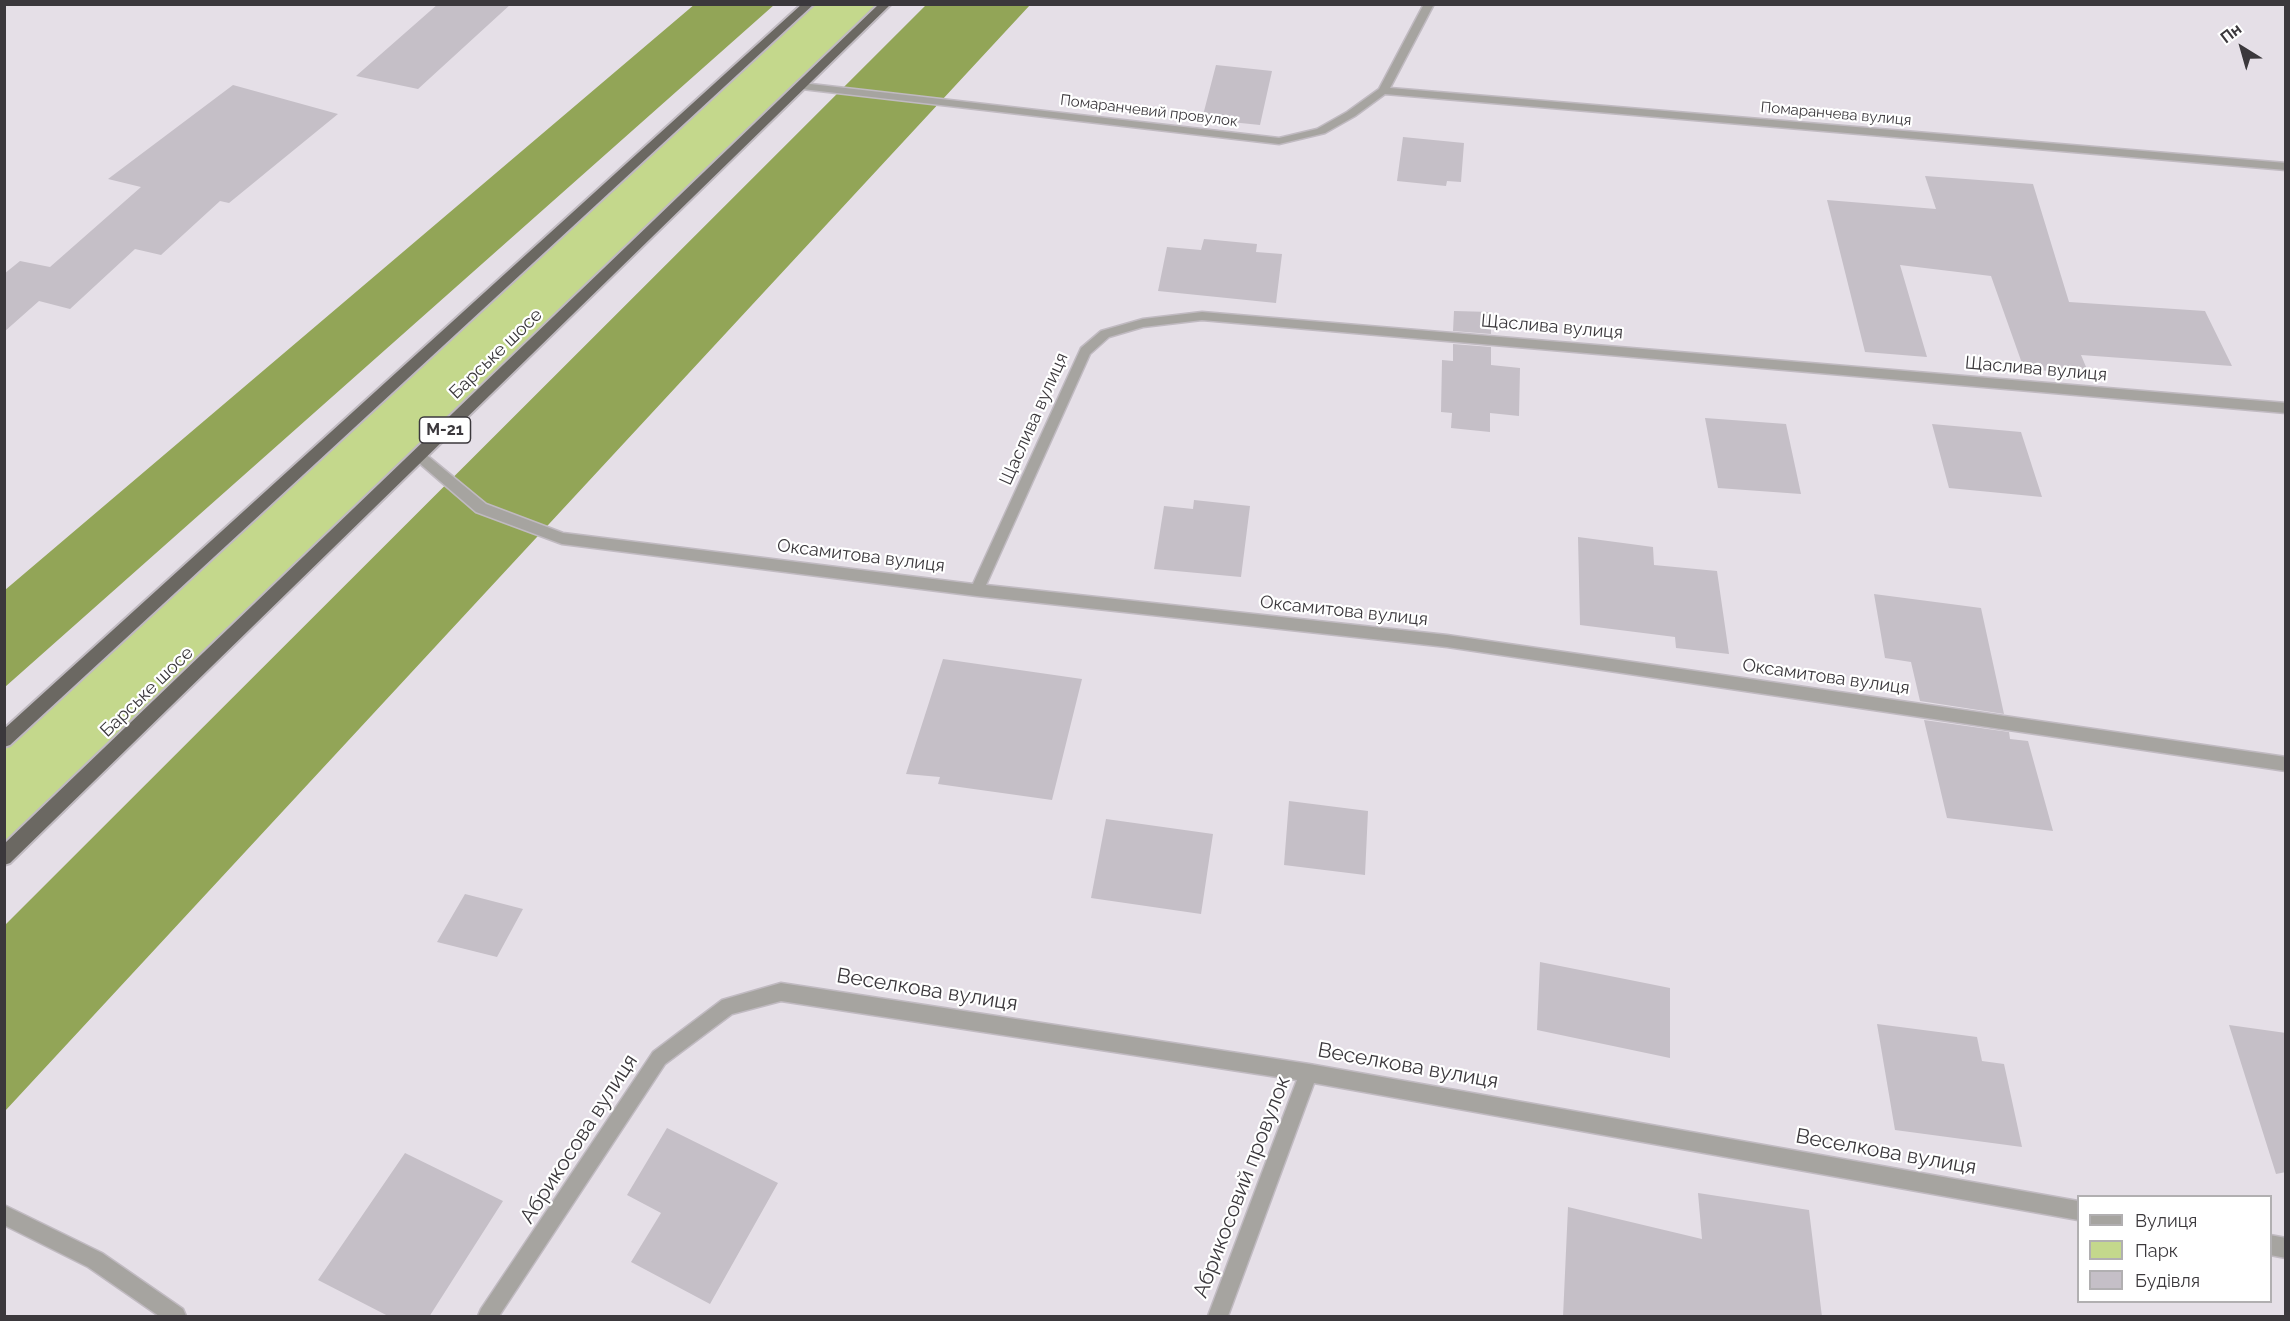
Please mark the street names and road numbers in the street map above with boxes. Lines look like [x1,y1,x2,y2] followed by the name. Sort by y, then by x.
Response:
[1059,91,1239,131] street label: Помаранчевий провулок
[1760,98,1912,130] street label: Помаранчева вулиця
[445,304,547,404] street label: Барське шосе
[1480,310,1624,344] street label: Щаслива вулиця
[995,350,1073,488] street label: Щаслива вулиця
[1964,352,2108,386] street label: Щаслива вулиця
[420,417,470,443] road number: М-21
[776,535,946,577] street label: Оксамитова вулиця
[1259,591,1429,631] street label: Оксамитова вулиця
[96,642,198,742] street label: Барське шосе
[1741,655,1911,699] street label: Оксамитова вулиця
[835,963,1019,1017] street label: Веселкова вулиця
[1316,1038,1500,1094] street label: Веселкова вулиця
[515,1050,643,1228] street label: Абрикосова вулиця
[1188,1072,1296,1302] street label: Абрикосовий провулок
[1794,1124,1978,1180] street label: Веселкова вулиця

